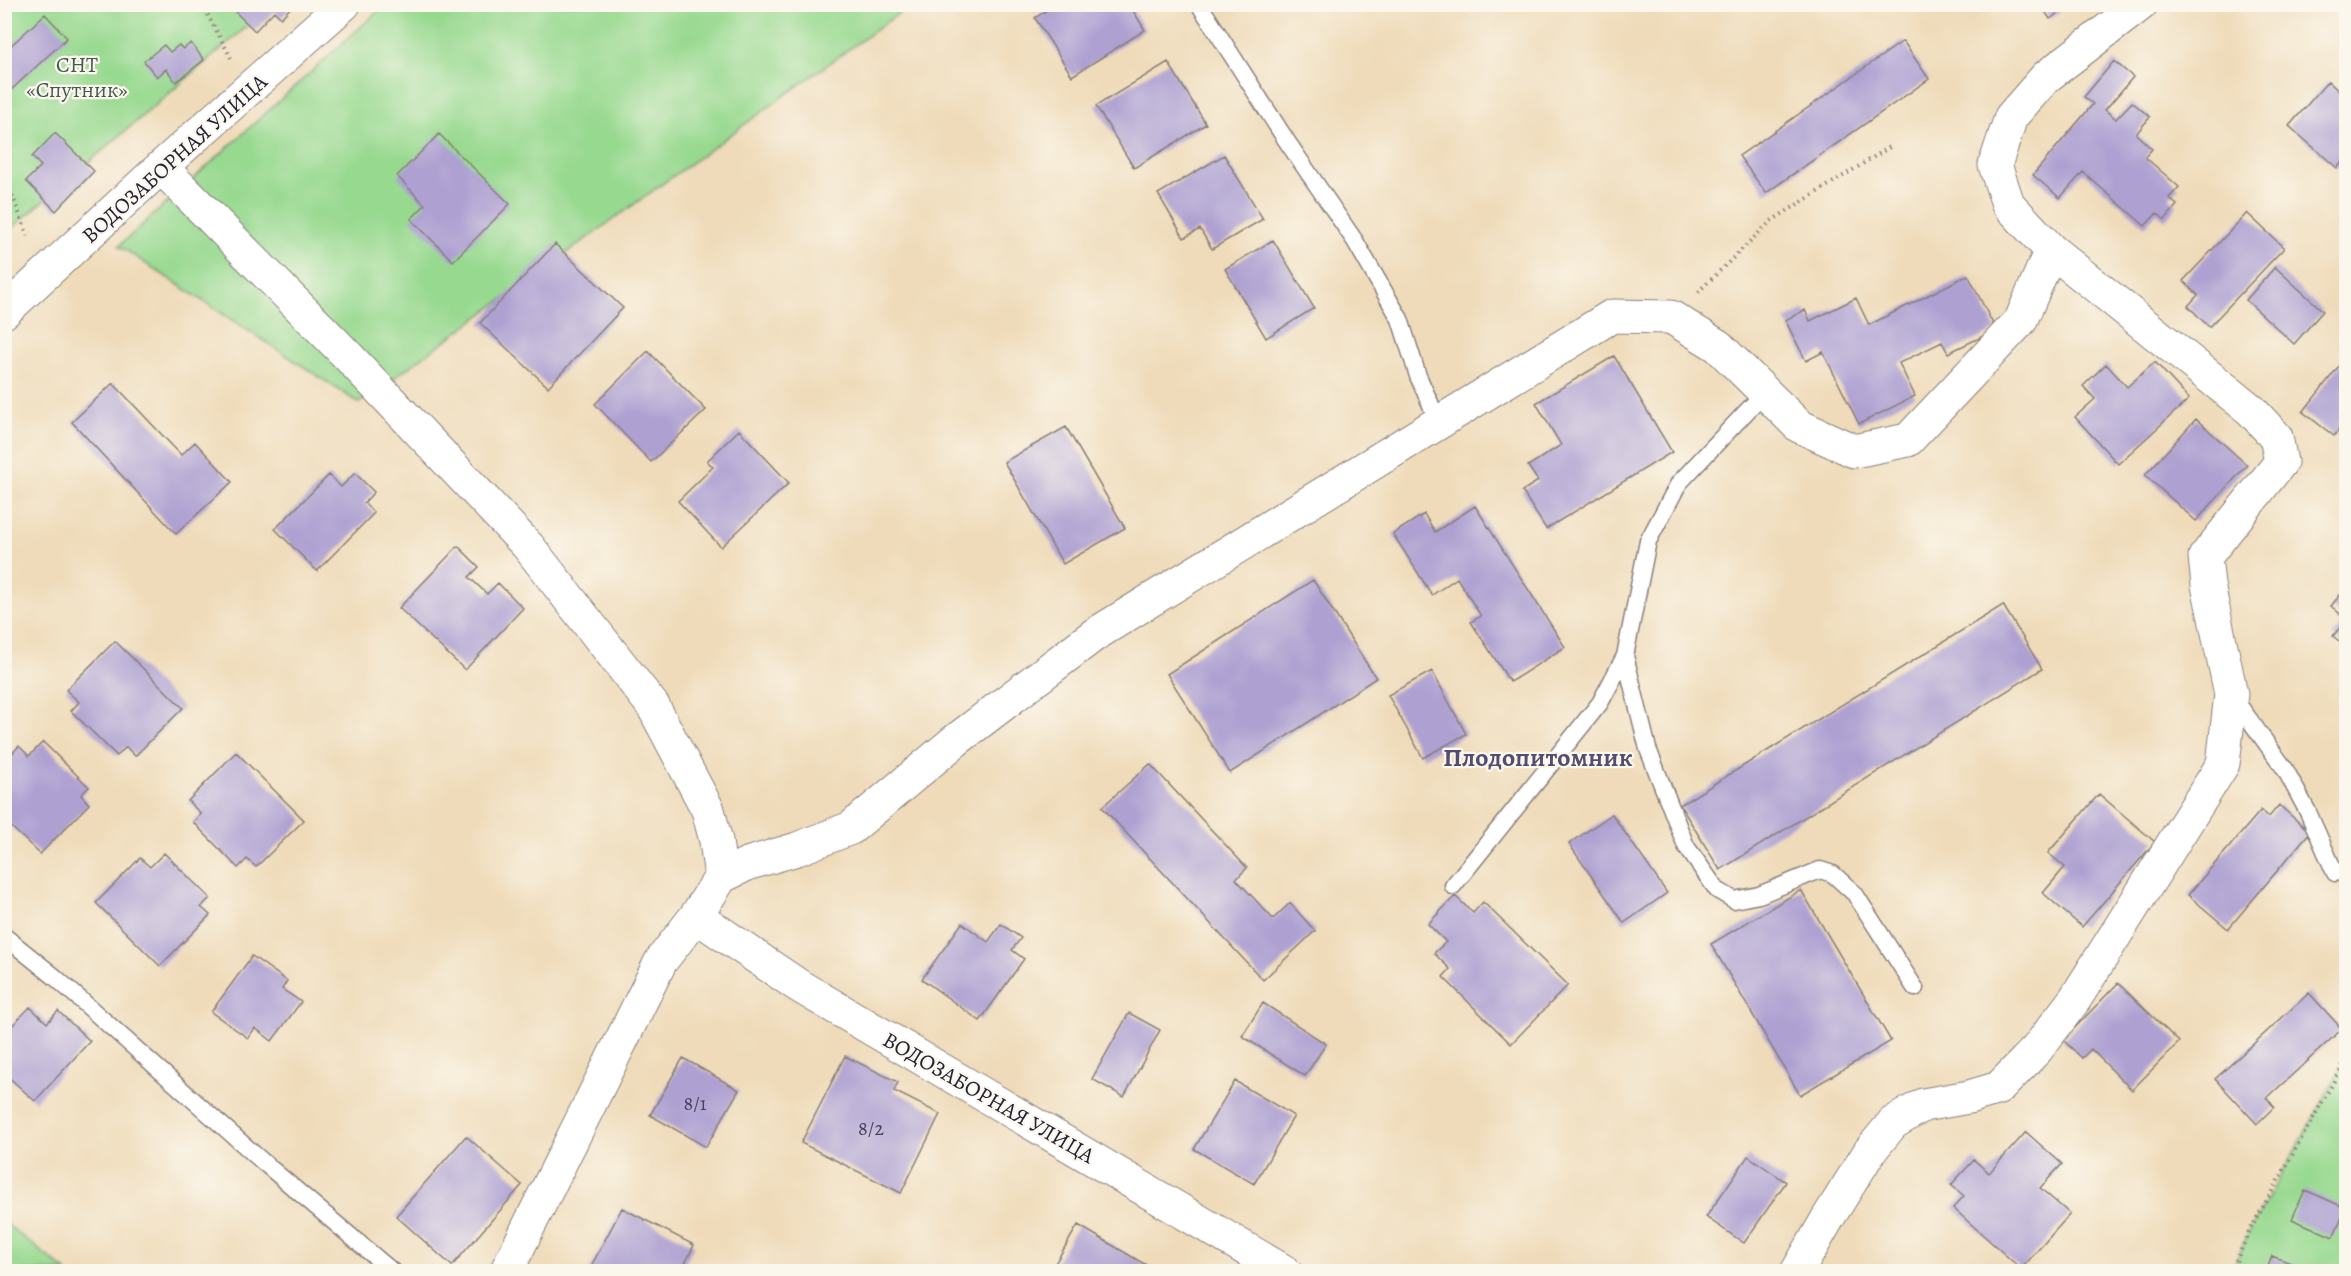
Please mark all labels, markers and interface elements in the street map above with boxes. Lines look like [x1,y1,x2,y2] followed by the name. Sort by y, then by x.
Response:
[26,50,128,105] park label: СНТ «Спутник»
[76,67,275,250] street label: ВОДОЗАБОРНАЯ УЛИЦА
[1443,740,1633,775] district label: Плодопитомник
[877,1025,1101,1171] street label: ВОДОЗАБОРНАЯ УЛИЦА
[683,1090,707,1117] house number: 8/1
[858,1115,884,1142] house number: 8/2

